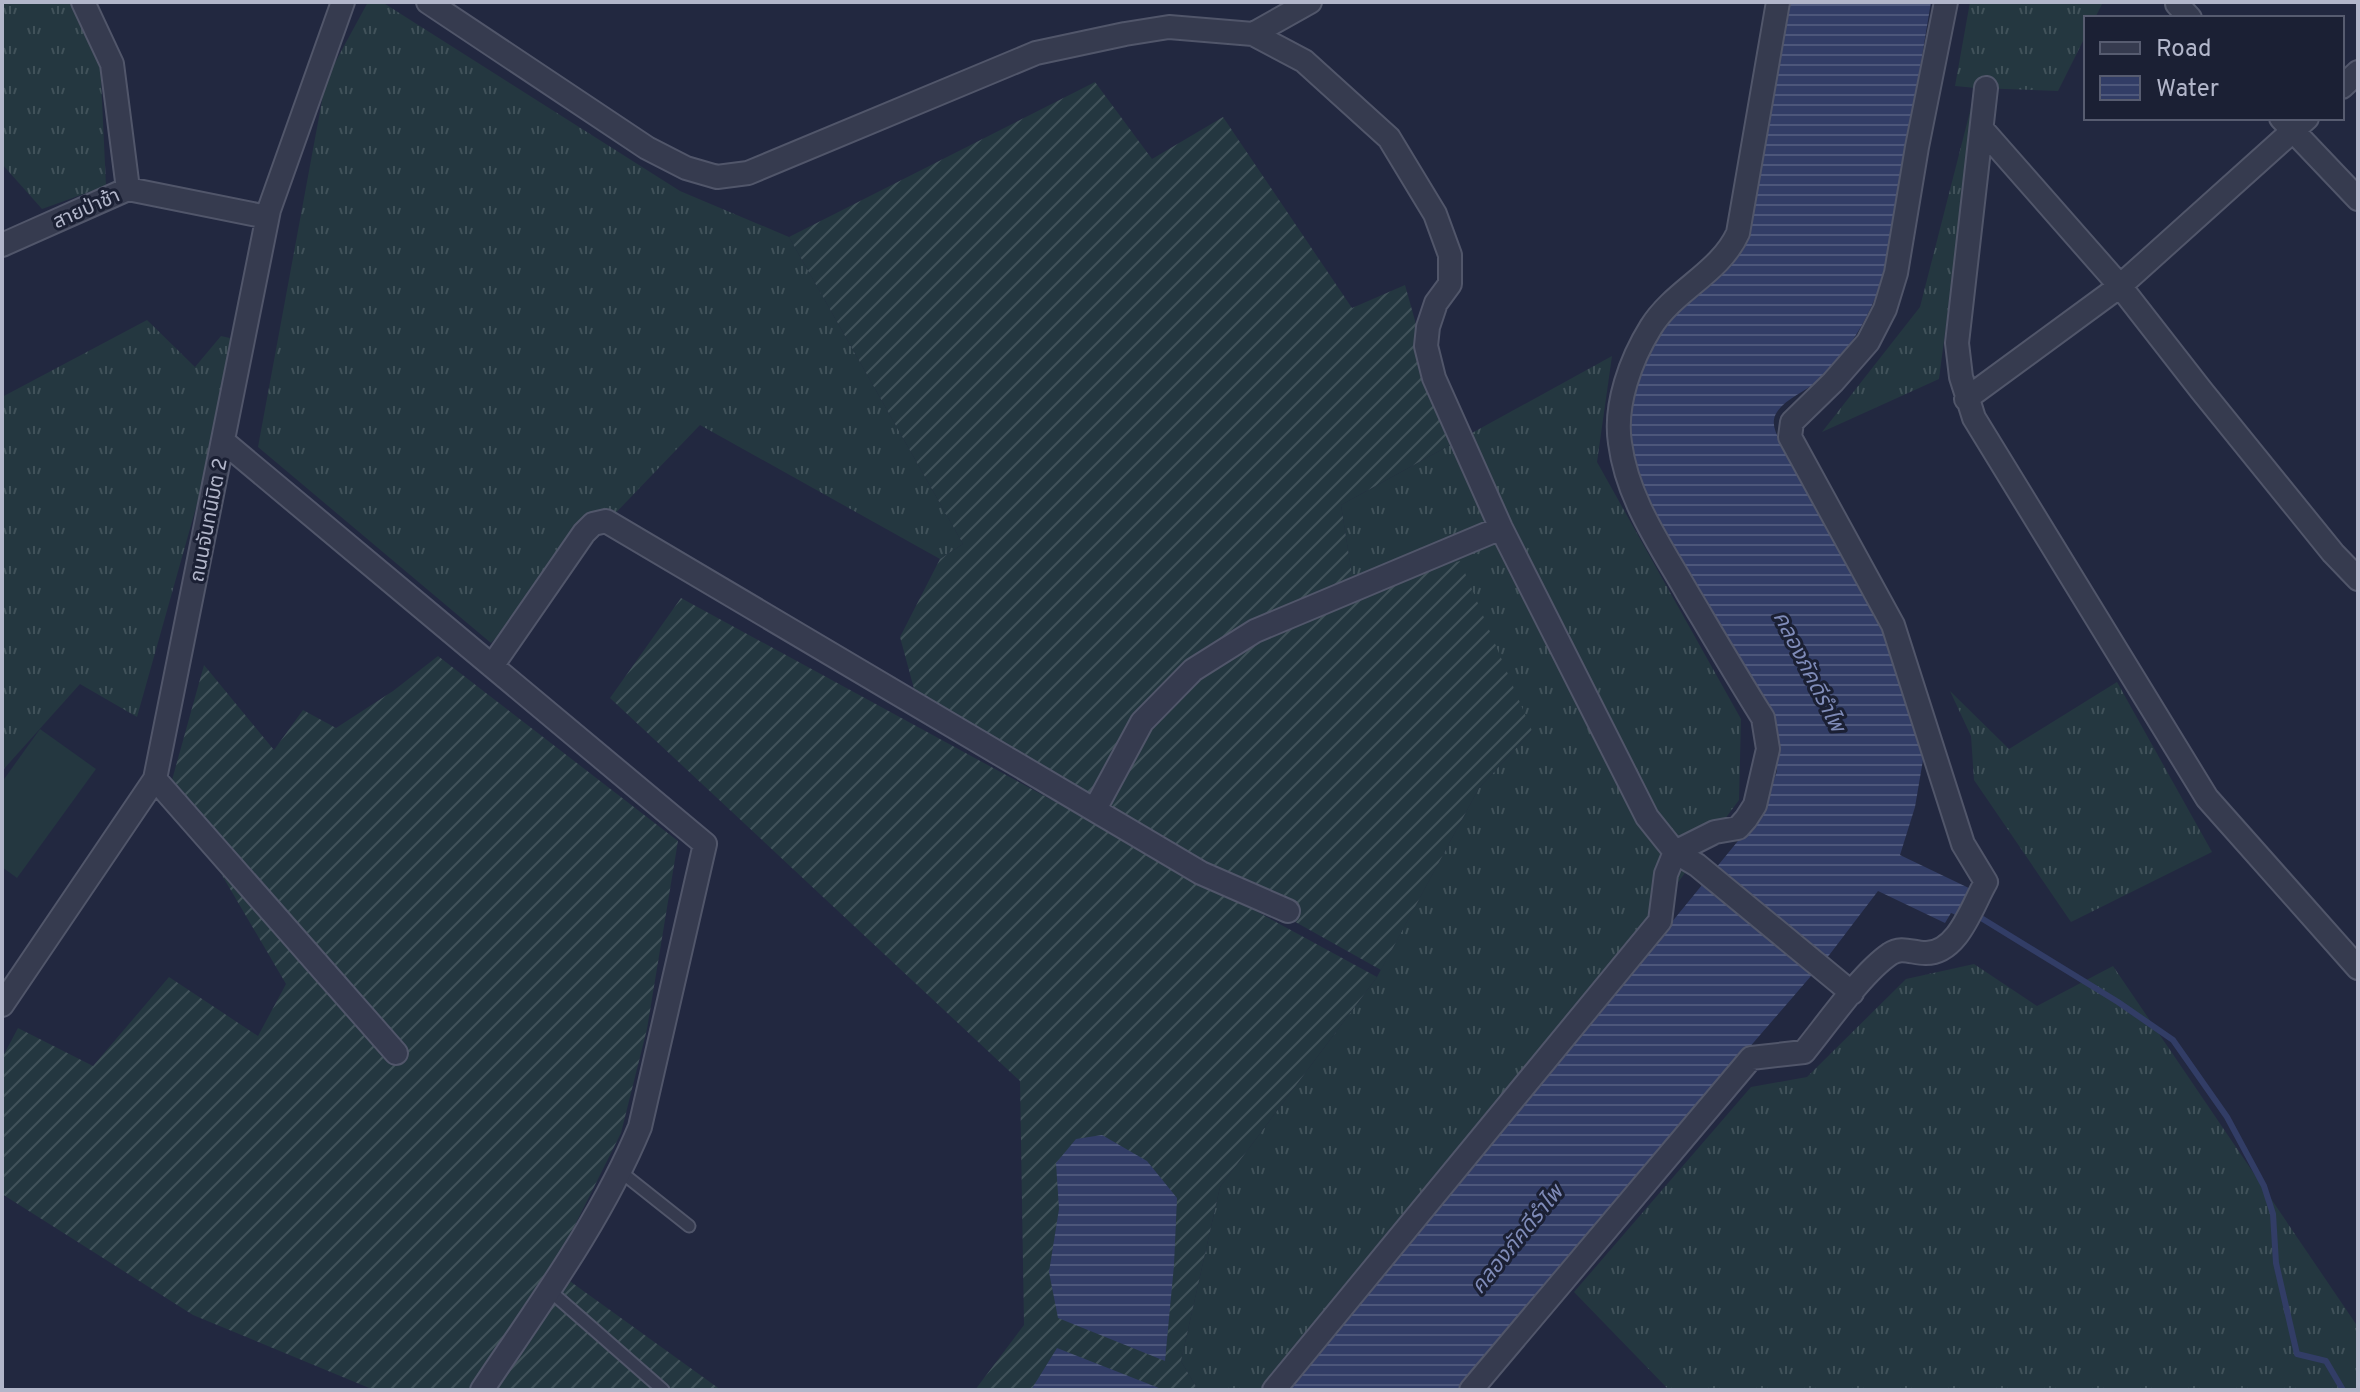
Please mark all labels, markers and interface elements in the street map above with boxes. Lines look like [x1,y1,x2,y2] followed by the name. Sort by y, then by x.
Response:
[2084,16,2344,120] legend
[2156,35,2212,65] text: Road
[2156,75,2219,105] text: Water
[49,184,124,236] street label: สายป่าช้า
[185,456,235,585] street label: ถนนจันทนิมิต 2
[1766,607,1851,740] water label: คลองภัคดีรำไพ
[1466,1179,1572,1300] water label: คลองภัคดีรำไพ

